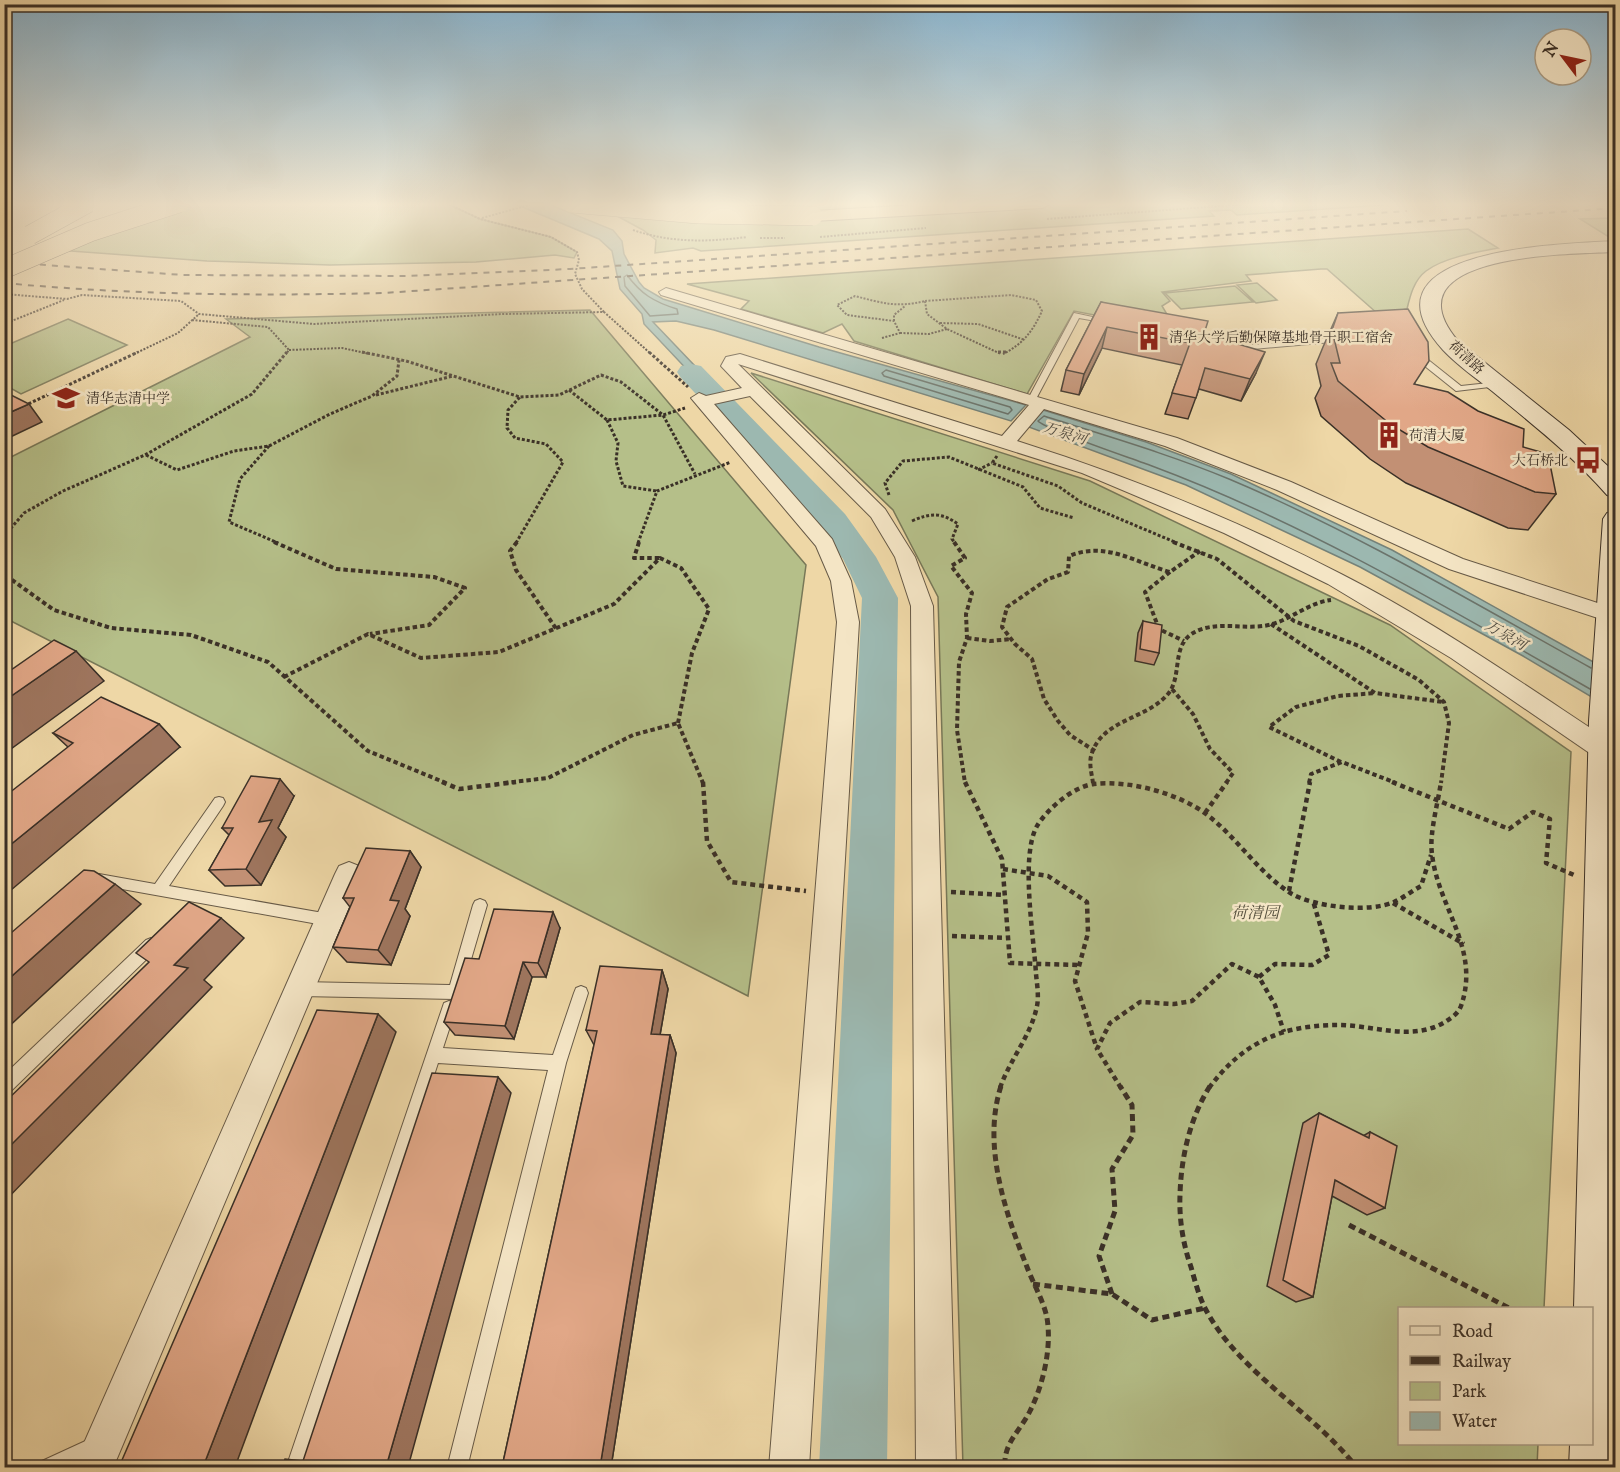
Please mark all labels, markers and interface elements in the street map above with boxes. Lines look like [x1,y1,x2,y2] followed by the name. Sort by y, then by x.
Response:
[1533,27,1593,87] north arrow
[1539,39,1564,62] text: N
[1134,322,1164,352] building icon: 清华大学后勤保障基地骨干职工宿舍
[1169,329,1393,347] place label: 清华大学后勤保障基地骨干职工宿舍
[1445,337,1488,378] street label: 荷清路
[51,383,81,413] school or university icon: 清华志清中学
[86,390,170,408] place label: 清华志清中学
[1041,418,1092,450] water label: 万泉河
[1374,420,1404,450] building icon: 荷清大厦
[1409,427,1465,445] place label: 荷清大厦
[1573,445,1603,475] bus stop icon: 大石桥北
[1512,452,1568,470] place label: 大石桥北
[1482,616,1533,656] water label: 万泉河
[1231,904,1282,924] park label: 荷清园
[1398,1307,1593,1445] legend
[1452,1321,1493,1344] text: Road
[1452,1351,1511,1374] text: Railway
[1452,1381,1487,1404] text: Park
[1452,1411,1497,1434] text: Water

